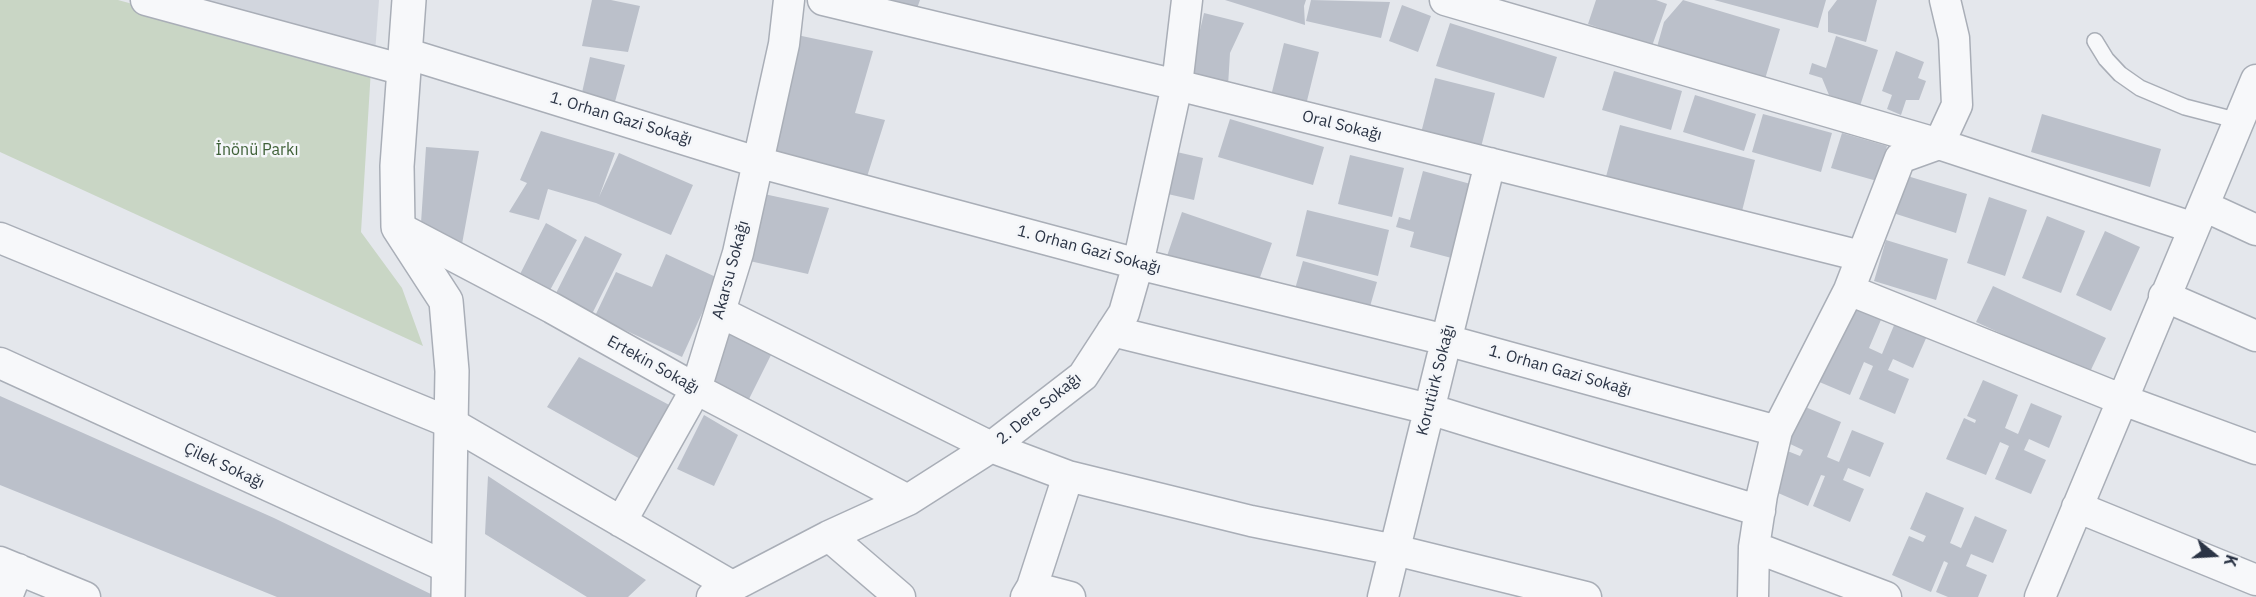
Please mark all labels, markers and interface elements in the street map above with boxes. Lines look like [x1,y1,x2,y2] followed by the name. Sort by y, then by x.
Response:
[547,88,695,150] street label: 1. Orhan Gazi Sokağı
[1300,107,1384,145] street label: Oral Sokağı
[216,140,298,160] park label: İnönü Parkı
[709,219,753,321] street label: Akarsu Sokağı
[1015,222,1163,278] street label: 1. Orhan Gazi Sokağı
[1413,322,1459,438] street label: Korutürk Sokağı
[604,332,702,398] street label: Ertekin Sokağı
[1486,341,1634,401] street label: 1. Orhan Gazi Sokağı
[993,369,1085,449] street label: 2. Dere Sokağı
[181,439,267,493] street label: Çilek Sokağı
[2184,525,2244,585] north arrow
[2220,552,2242,569] text: K

